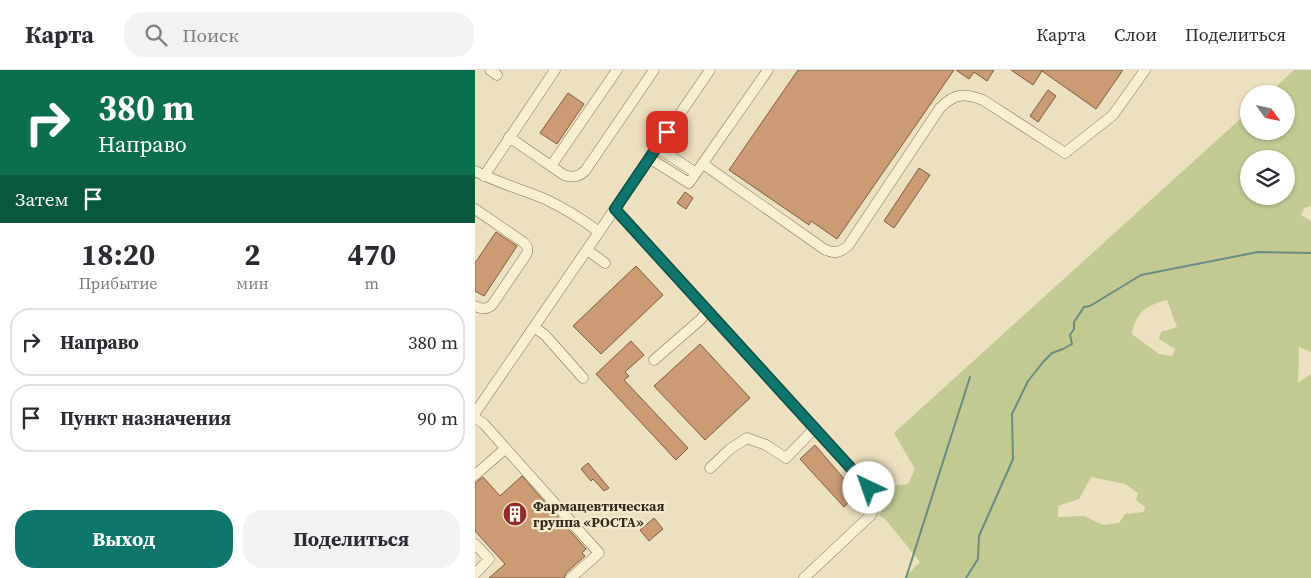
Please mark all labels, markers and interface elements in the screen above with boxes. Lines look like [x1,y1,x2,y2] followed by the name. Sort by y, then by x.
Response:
[124,12,474,57] search box
[25,18,94,51] text: Карта
[142,21,170,49] icon: search
[182,22,239,48] text: Поиск
[1036,22,1086,47] text: Карта
[1114,22,1157,47] text: Слои
[1185,22,1286,47] text: Поделиться
[98,84,194,132] text: 380 m
[1240,85,1295,140] north arrow
[1240,85,1295,205] map controls
[15,90,80,155] icon: right
[646,111,688,153] pin
[653,118,681,146] icon: arrive
[98,129,187,159] text: Направо
[1240,150,1295,205] button: layers
[79,185,107,213] icon: arrive
[15,186,69,212] text: Затем
[81,234,155,275] text: 18:20
[244,234,261,275] text: 2
[347,234,396,275] text: 470
[79,272,158,294] text: Прибытие
[236,272,269,294] text: мин
[365,272,379,294] text: m
[17,328,45,356] icon: right
[60,329,139,355] text: Направо
[408,329,458,355] text: 380 m
[17,404,45,432] icon: arrive
[60,405,231,431] text: Пункт назначения
[417,405,458,431] text: 90 m
[842,461,894,513] position arrow
[533,496,664,532] place label: Фармацевтическая группа «РОСТА»
[502,501,528,527] building icon: Фармацевтическая группа «РОСТА»
[15,510,233,568] button: Выход
[243,510,460,568] button: Поделиться

